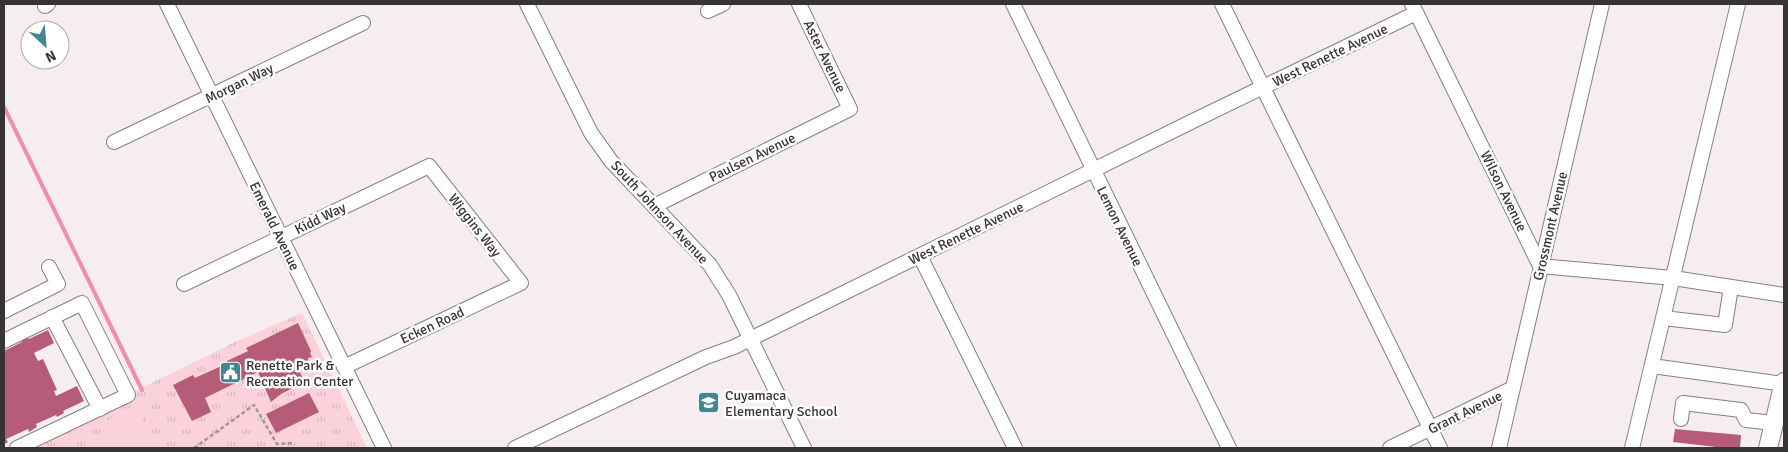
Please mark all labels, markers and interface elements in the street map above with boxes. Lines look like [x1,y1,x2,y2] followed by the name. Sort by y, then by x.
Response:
[800,17,849,95] street label: Aster Avenue
[20,20,70,70] north arrow
[1270,20,1391,91] street label: West Renette Avenue
[42,46,59,66] text: N
[202,59,276,107] street label: Morgan Way
[706,129,798,186] street label: Paulsen Avenue
[1477,148,1530,234] street label: Wilson Avenue
[607,157,712,268] street label: South Johnson Avenue
[1530,170,1571,282] street label: Grossmont Avenue
[246,179,303,273] street label: Emerald Avenue
[1093,183,1146,269] street label: Lemon Avenue
[445,190,505,261] street label: Wiggins Way
[906,198,1027,269] street label: West Renette Avenue
[292,199,349,238] street label: Kidd Way
[397,303,467,348] street label: Ecken Road
[246,357,354,390] place label: Renette Park & Recreation Center
[218,361,242,385] public building icon: Renette Park & Recreation Center
[725,387,838,420] place label: Cuyamaca Elementary School
[1425,387,1505,438] street label: Grant Avenue
[697,391,721,415] school or university icon: Cuyamaca Elementary School

